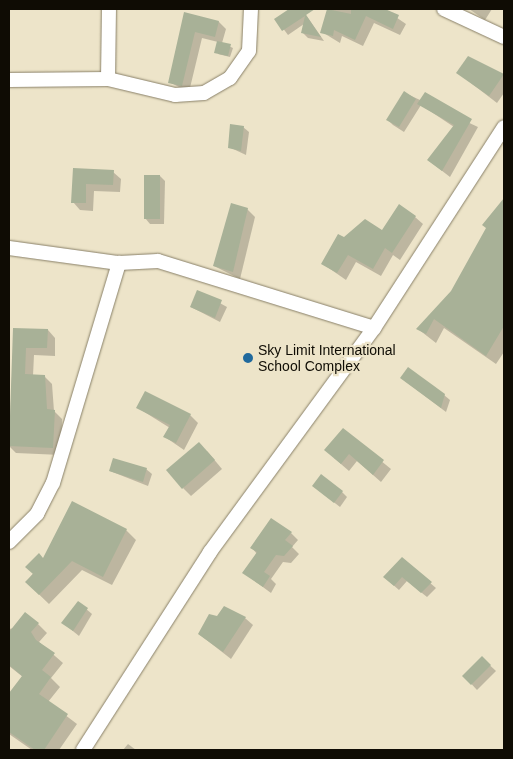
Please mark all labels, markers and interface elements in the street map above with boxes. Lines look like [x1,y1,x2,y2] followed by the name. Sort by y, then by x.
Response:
[258,342,396,374] place label: Sky Limit International School Complex
[242,352,254,364] marker: Sky Limit International School Complex

